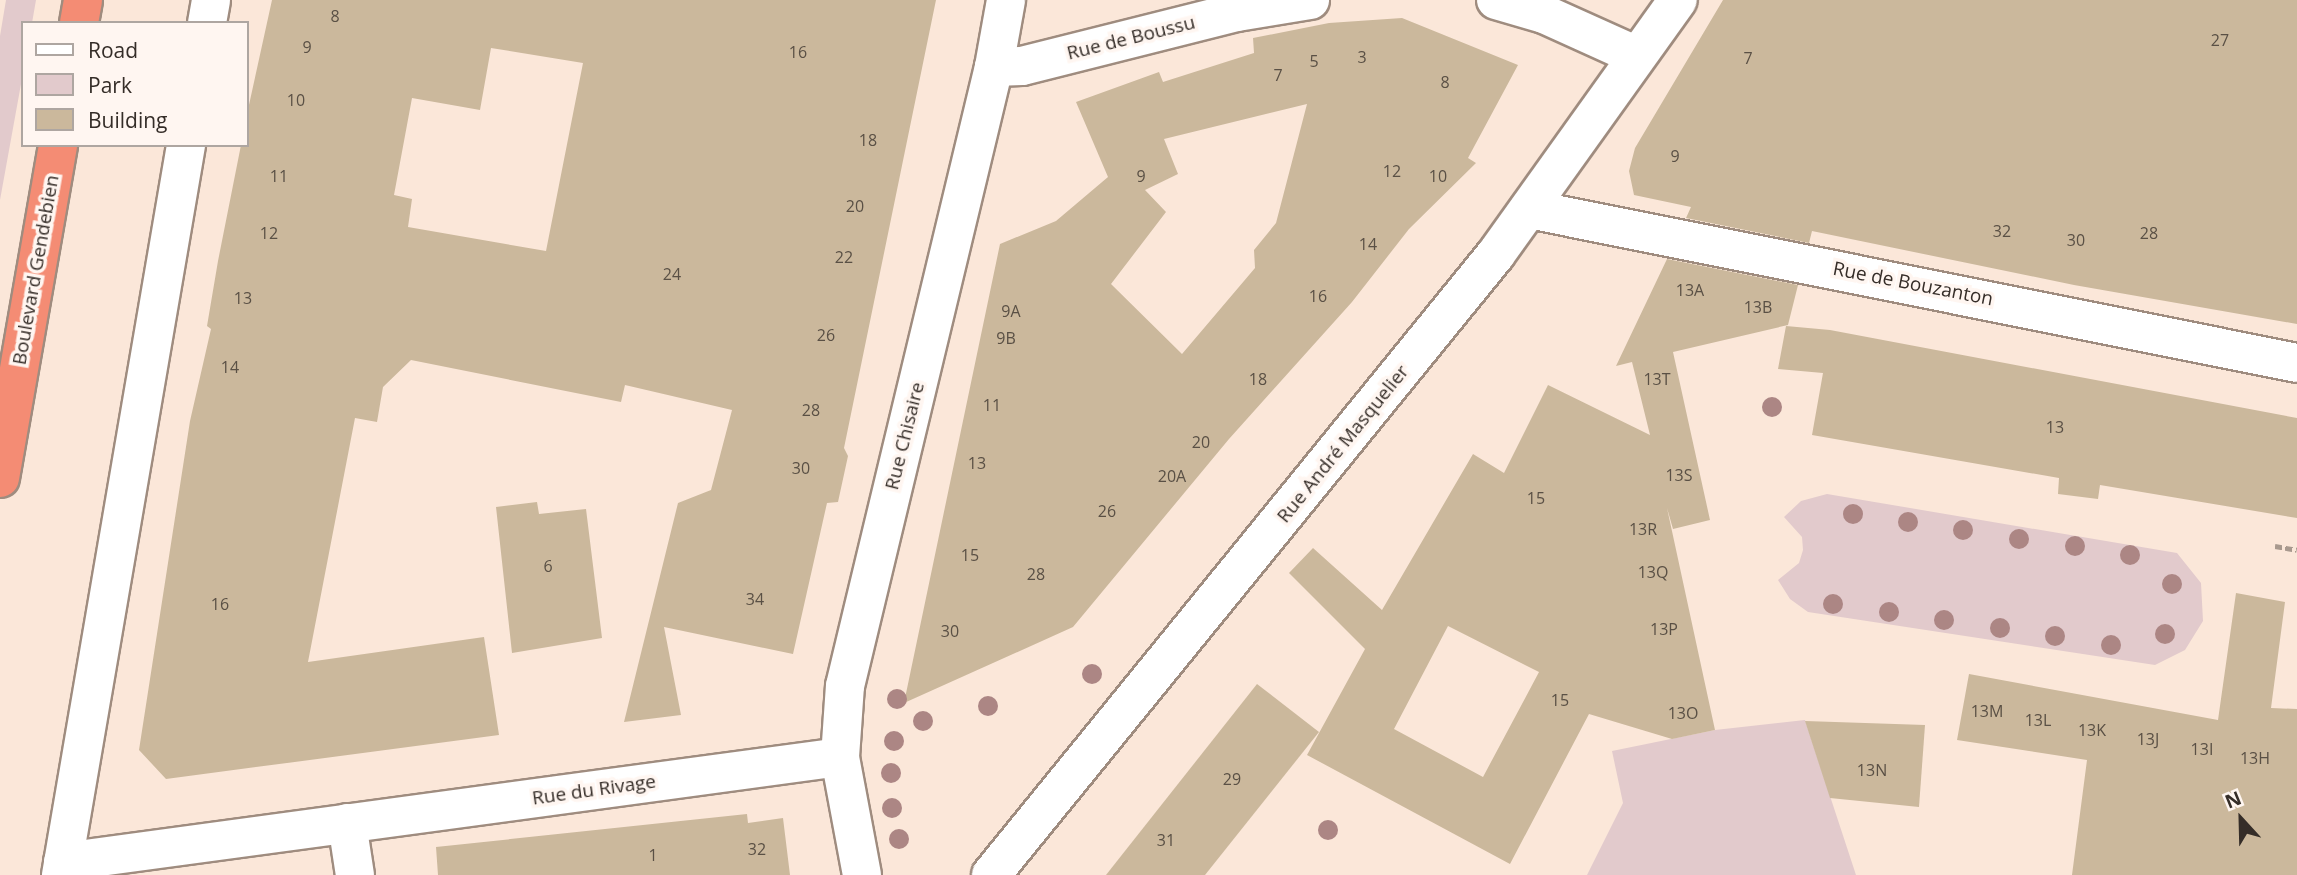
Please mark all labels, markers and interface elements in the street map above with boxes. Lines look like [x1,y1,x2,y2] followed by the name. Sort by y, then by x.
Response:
[330,6,340,26] house number: 8
[1065,11,1197,65] street label: Rue de Boussu
[21,21,248,147] legend
[2211,30,2229,50] house number: 27
[88,36,138,64] text: Road
[302,37,312,57] house number: 9
[789,42,807,62] house number: 16
[1357,47,1367,67] house number: 3
[1743,48,1753,68] house number: 7
[1309,51,1319,71] house number: 5
[1273,65,1283,85] house number: 7
[88,71,132,99] text: Park
[1440,72,1450,92] house number: 8
[287,90,305,110] house number: 10
[88,106,167,134] text: Building
[859,130,877,150] house number: 18
[1670,146,1680,166] house number: 9
[1383,161,1401,181] house number: 12
[270,166,288,186] house number: 11
[1136,166,1146,186] house number: 9
[1429,166,1447,186] house number: 10
[8,173,64,367] street label: Boulevard Gendebien
[846,196,864,216] house number: 20
[1993,221,2011,241] house number: 32
[260,223,278,243] house number: 12
[2140,223,2158,243] house number: 28
[2067,230,2085,250] house number: 30
[1359,234,1377,254] house number: 14
[835,247,853,267] house number: 22
[1831,257,1995,311] street label: Rue de Bouzanton
[663,264,681,284] house number: 24
[1676,280,1704,300] house number: 13A
[1309,286,1327,306] house number: 16
[234,288,252,308] house number: 13
[1744,297,1772,317] house number: 13B
[1001,301,1021,321] house number: 9A
[817,325,835,345] house number: 26
[996,328,1016,348] house number: 9B
[221,357,239,377] house number: 14
[1272,361,1414,527] street label: Rue André Masquelier
[1249,369,1267,389] house number: 18
[1643,369,1671,389] house number: 13T
[881,380,929,492] street label: Rue Chisaire
[983,395,1001,415] house number: 11
[802,400,820,420] house number: 28
[2046,417,2064,437] house number: 13
[1192,432,1210,452] house number: 20
[968,453,986,473] house number: 13
[792,458,810,478] house number: 30
[1665,465,1693,485] house number: 13S
[1158,466,1186,486] house number: 20A
[1527,488,1545,508] house number: 15
[1098,501,1116,521] house number: 26
[1629,519,1657,539] house number: 13R
[961,545,979,565] house number: 15
[543,556,553,576] house number: 6
[1638,562,1668,582] house number: 13Q
[1027,564,1045,584] house number: 28
[746,589,764,609] house number: 34
[211,594,229,614] house number: 16
[1650,619,1678,639] house number: 13P
[941,621,959,641] house number: 30
[1551,690,1569,710] house number: 15
[1971,701,2003,721] house number: 13M
[1668,703,1698,723] house number: 13O
[2025,710,2051,730] house number: 13L
[2078,720,2106,740] house number: 13K
[2137,729,2159,749] house number: 13J
[2191,739,2213,759] house number: 13I
[2240,748,2270,768] house number: 13H
[1857,760,1887,780] house number: 13N
[1223,769,1241,789] house number: 29
[531,770,657,810] street label: Rue du Rivage
[2206,784,2276,854] north arrow
[2221,785,2245,814] text: N
[1157,830,1175,850] house number: 31
[748,839,766,859] house number: 32
[648,845,658,865] house number: 1

